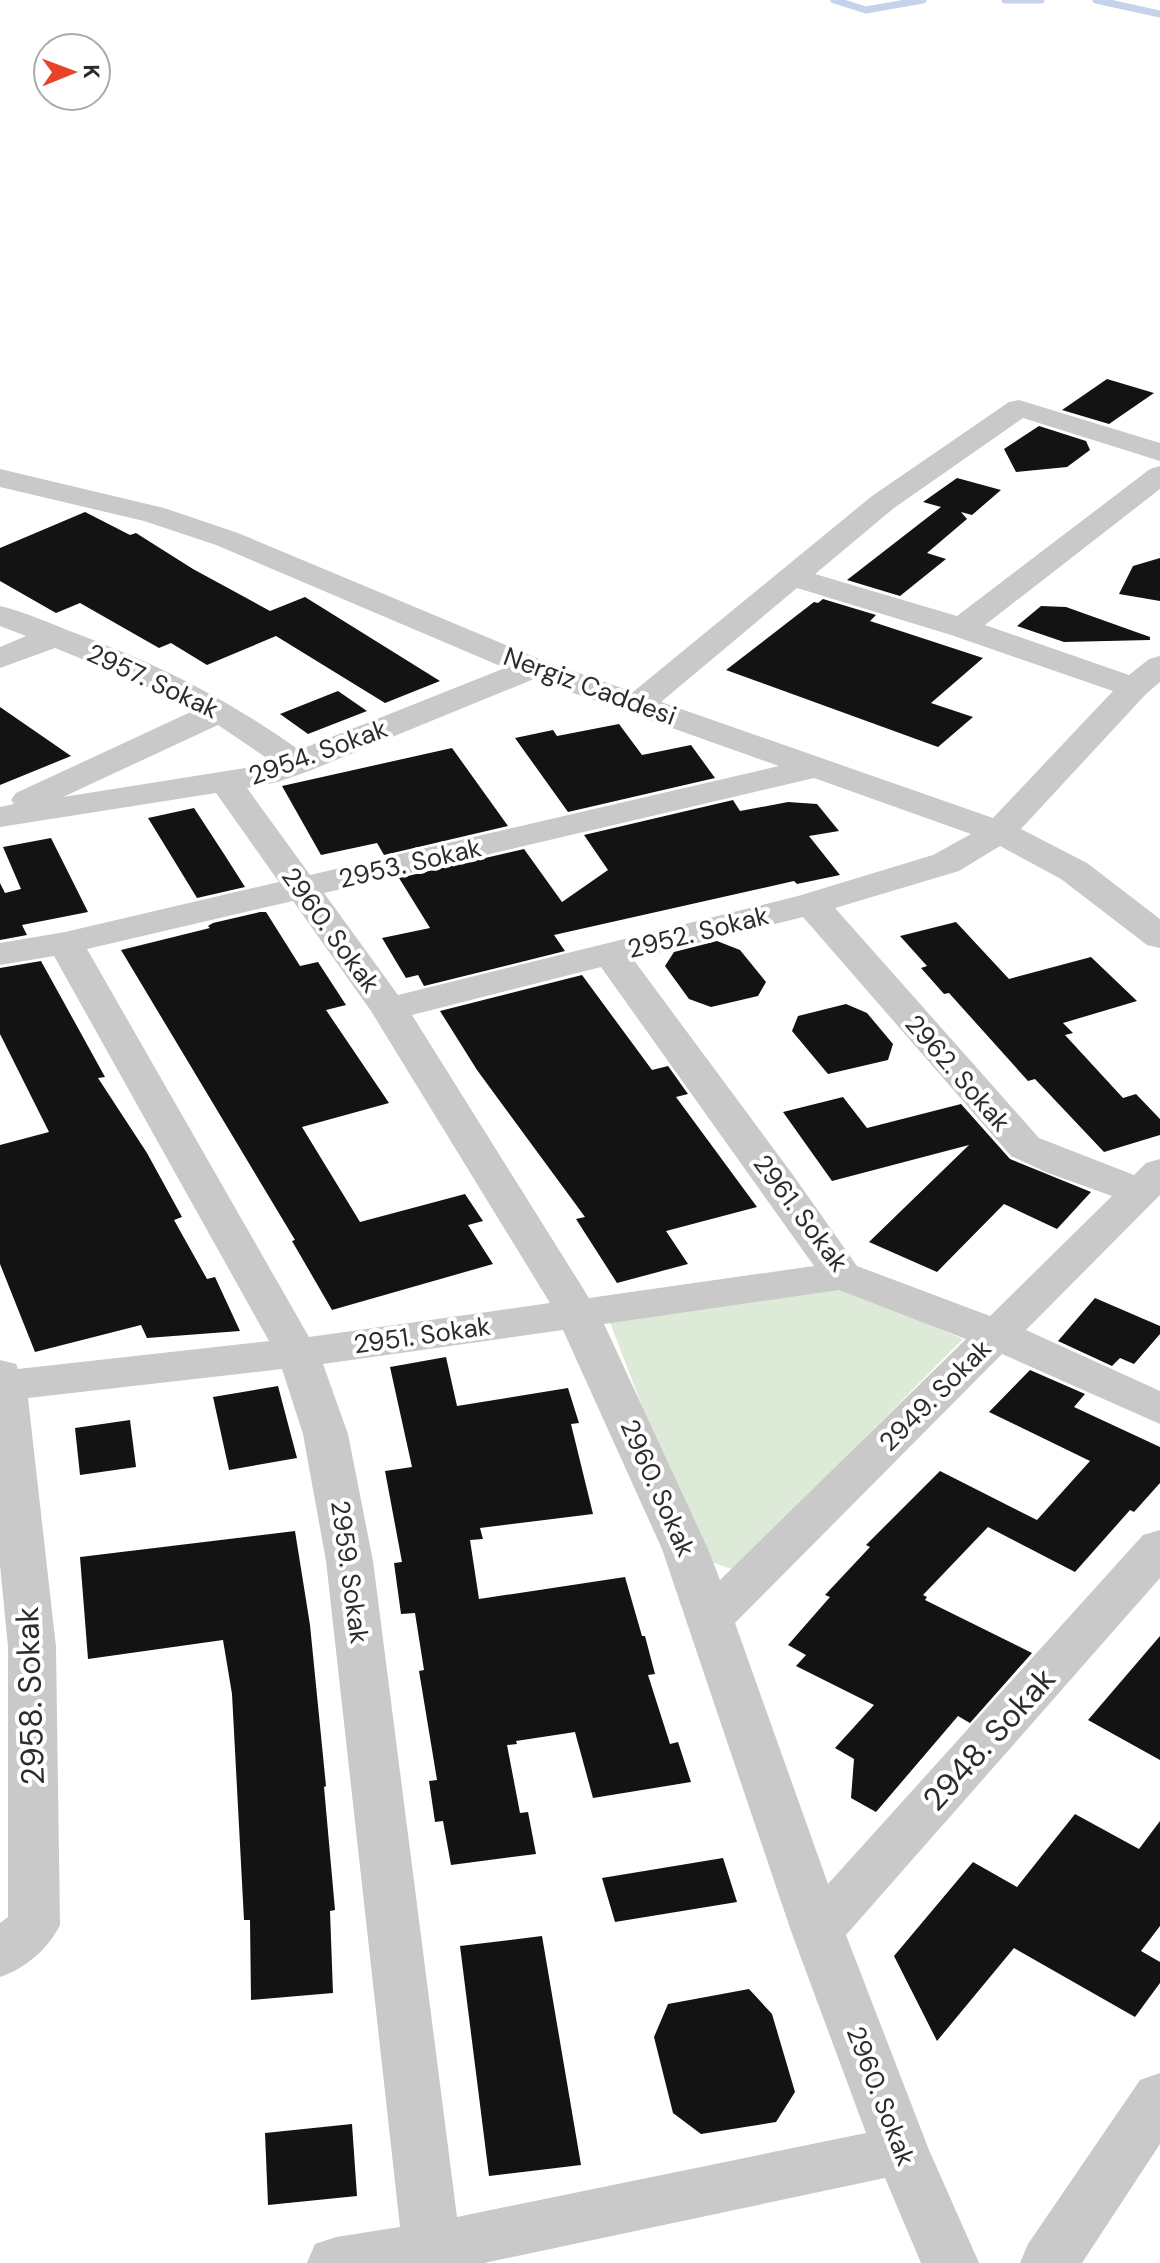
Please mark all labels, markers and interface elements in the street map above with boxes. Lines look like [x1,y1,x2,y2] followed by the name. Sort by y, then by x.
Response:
[32,32,112,112] north arrow
[77,64,106,79] text: K
[82,636,224,726] street label: 2957. Sokak
[499,639,681,733] street label: Nergiz Caddesi
[244,711,392,793] street label: 2954. Sokak
[335,830,485,896] street label: 2953. Sokak
[274,861,388,999] street label: 2960. Sokak
[624,898,772,966] street label: 2952. Sokak
[898,1007,1018,1139] street label: 2962. Sokak
[746,1148,856,1278] street label: 2961. Sokak
[351,1309,493,1361] street label: 2951. Sokak
[872,1332,998,1458] street label: 2949. Sokak
[613,1414,703,1562] street label: 2960. Sokak
[323,1498,377,1646] street label: 2959. Sokak
[6,1606,54,1786] street label: 2958. Sokak
[914,1658,1064,1820] street label: 2948. Sokak
[839,2021,923,2171] street label: 2960. Sokak

